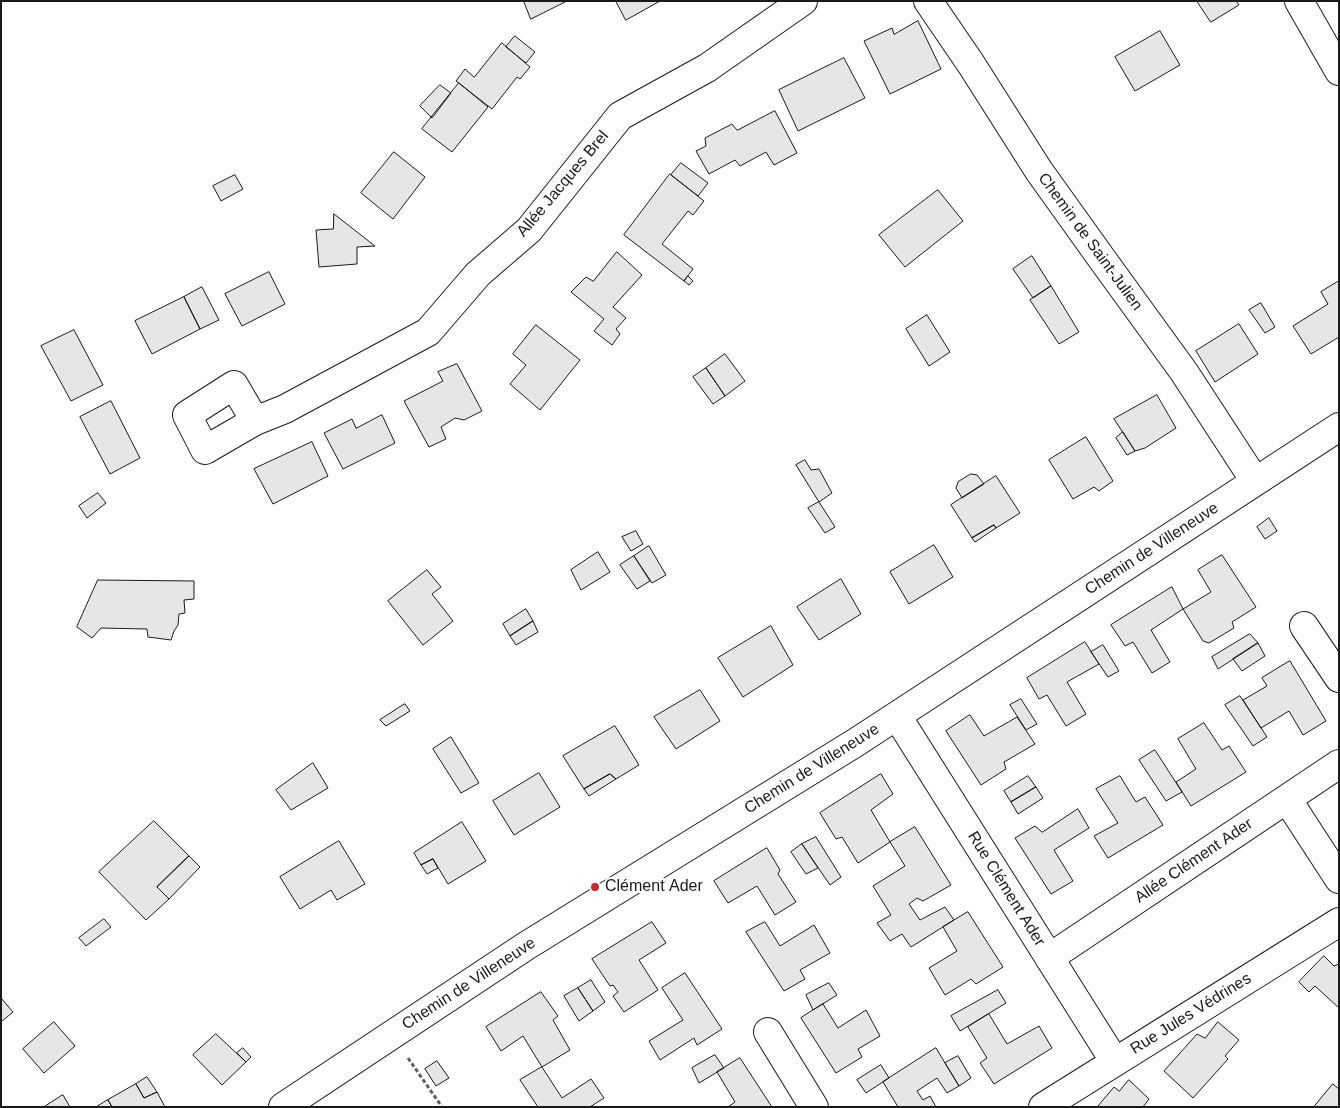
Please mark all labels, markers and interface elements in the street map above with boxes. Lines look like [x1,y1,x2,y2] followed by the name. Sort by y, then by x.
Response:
[513,127,613,241] street label: Allée Jacques Brel
[1034,169,1146,315] street label: Chemin de Saint-Julien
[1082,499,1222,599] street label: Chemin de Villeneuve
[741,720,883,818] street label: Chemin de Villeneuve
[1131,815,1257,907] street label: Allée Clément Ader
[963,828,1049,950] street label: Rue Clément Ader
[605,877,703,897] place label: Clément Ader
[589,881,601,893] marker: Clément Ader
[399,934,539,1034] street label: Chemin de Villeneuve
[1127,969,1255,1059] street label: Rue Jules Védrines

